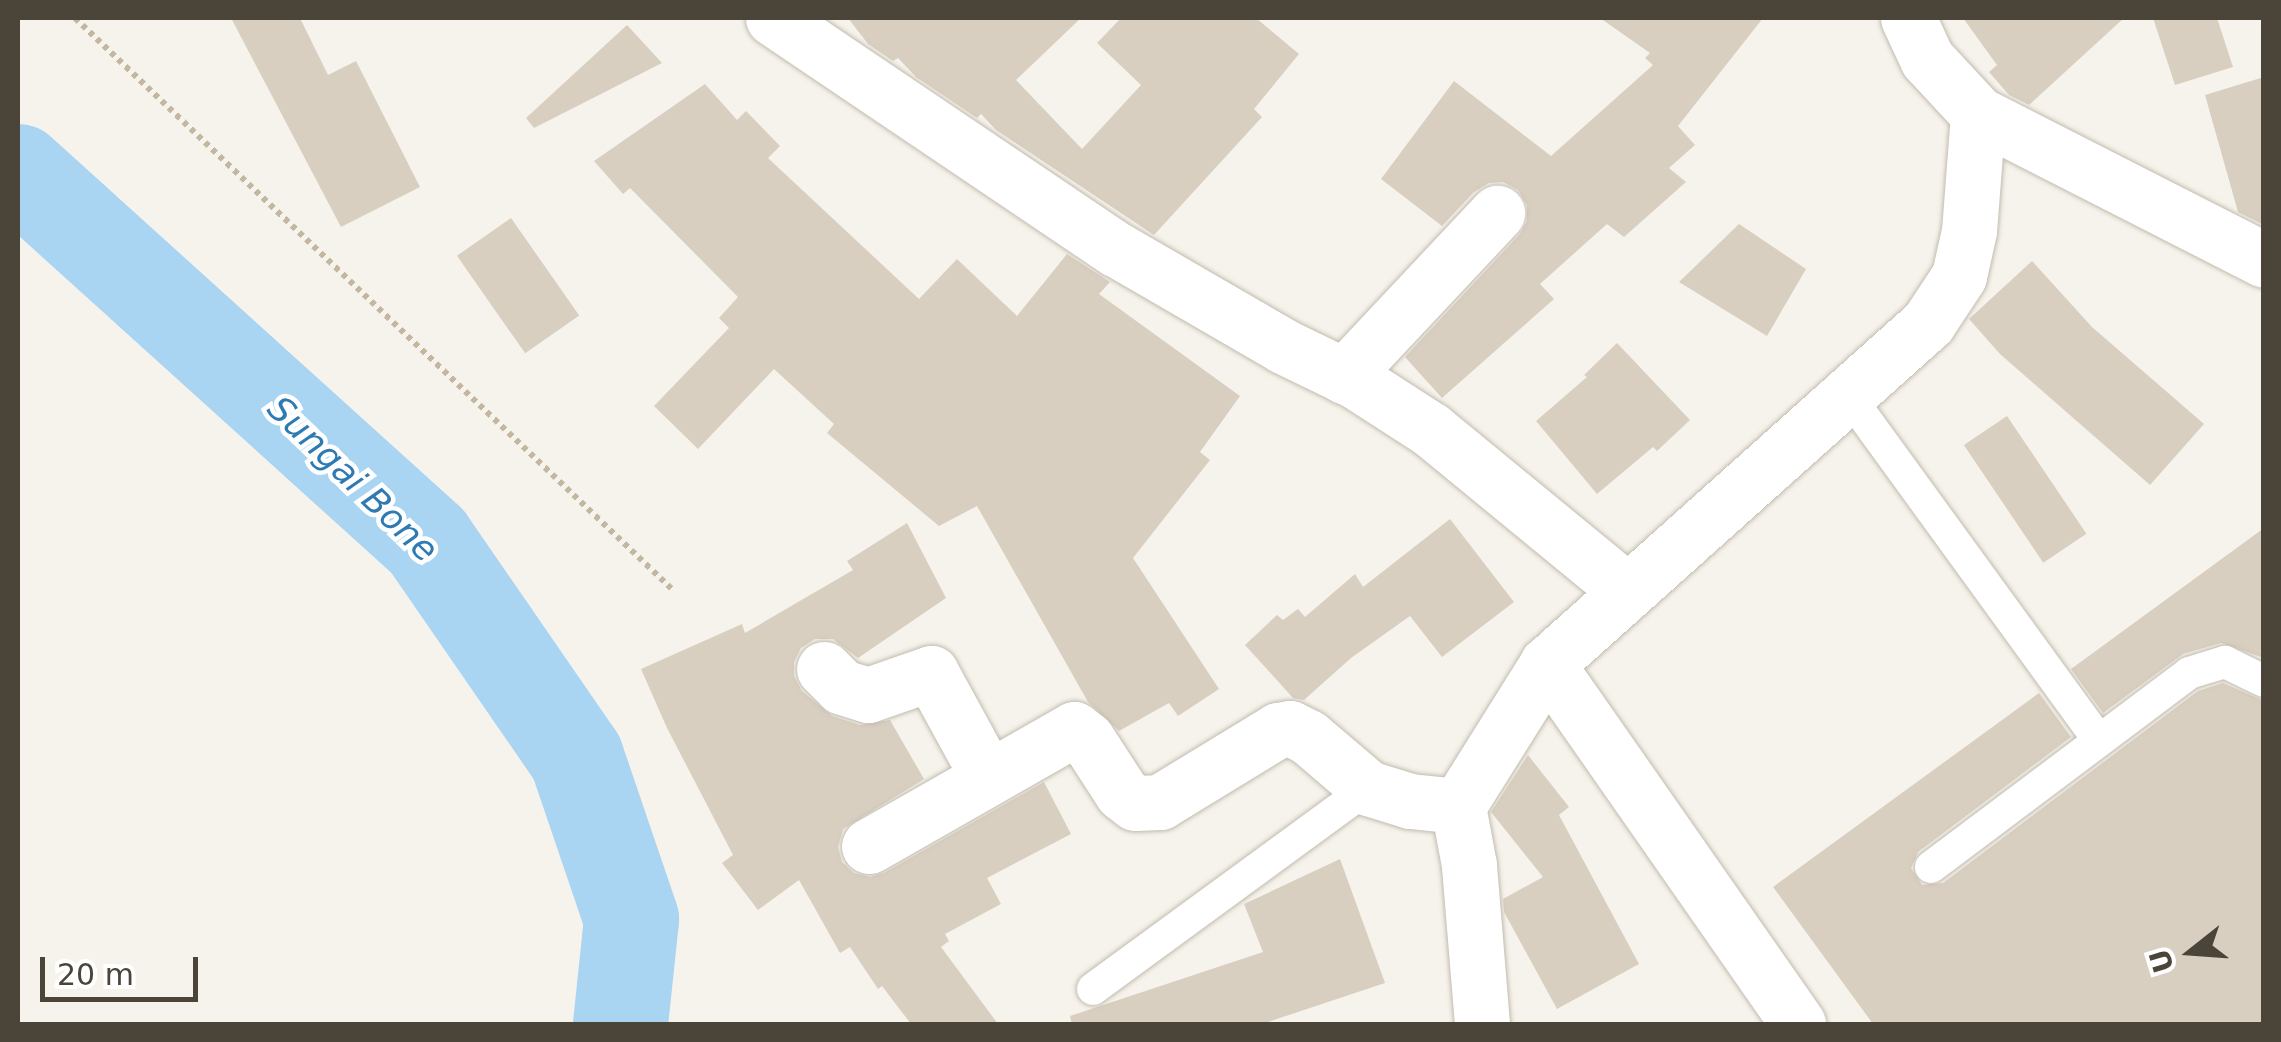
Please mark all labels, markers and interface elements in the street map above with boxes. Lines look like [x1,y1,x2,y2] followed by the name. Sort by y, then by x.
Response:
[259,387,447,571] water label: Sungai Bone
[2141,902,2241,1002] north arrow
[45,937,202,999] scale bar
[2143,945,2181,977] text: U
[57,957,134,992] text: 20 m

